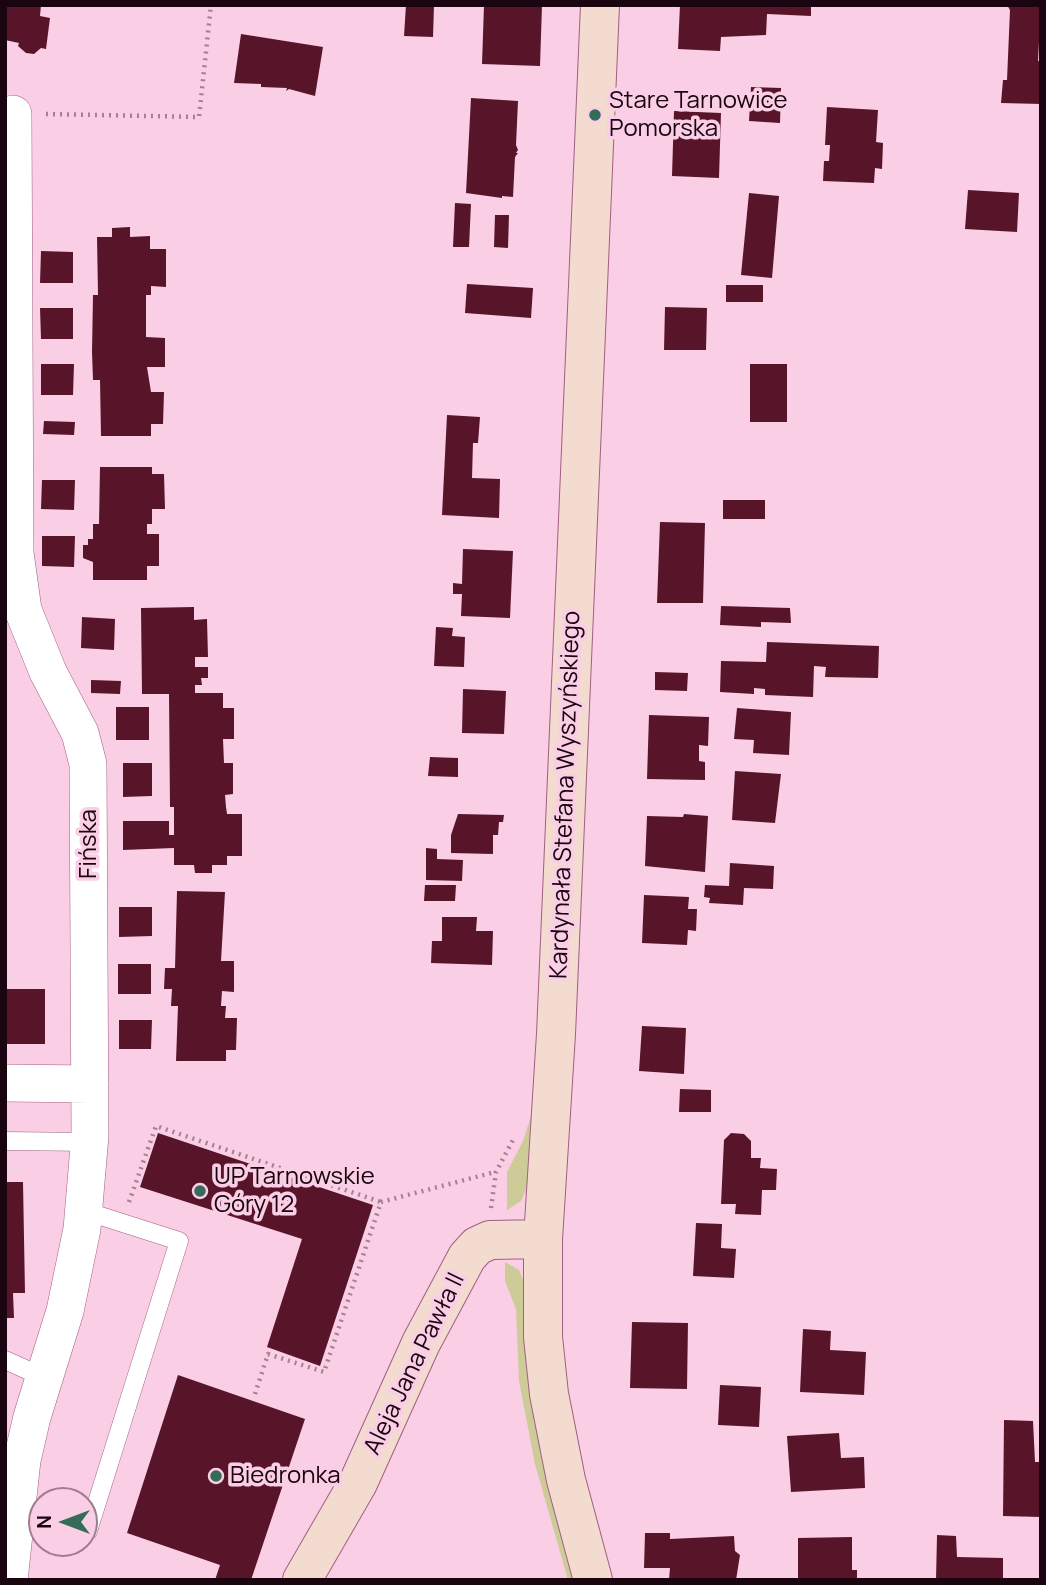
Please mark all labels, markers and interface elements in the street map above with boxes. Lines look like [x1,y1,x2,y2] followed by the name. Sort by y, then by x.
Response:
[609,87,787,143] place label: Stare Tarnowice Pomorska
[587,107,603,123] marker: Stare Tarnowice Pomorska
[545,610,587,980] street label: Kardynała Stefana Wyszyńskiego
[75,809,103,879] street label: Fińska
[214,1163,375,1219] place label: UP Tarnowskie Góry 12
[192,1183,208,1199] marker: UP Tarnowskie Góry 12
[359,1269,471,1459] street label: Aleja Jana Pawła II
[230,1462,341,1490] place label: Biedronka
[208,1468,224,1484] marker: Biedronka
[28,1487,98,1557] north arrow
[31,1515,57,1529] text: N

